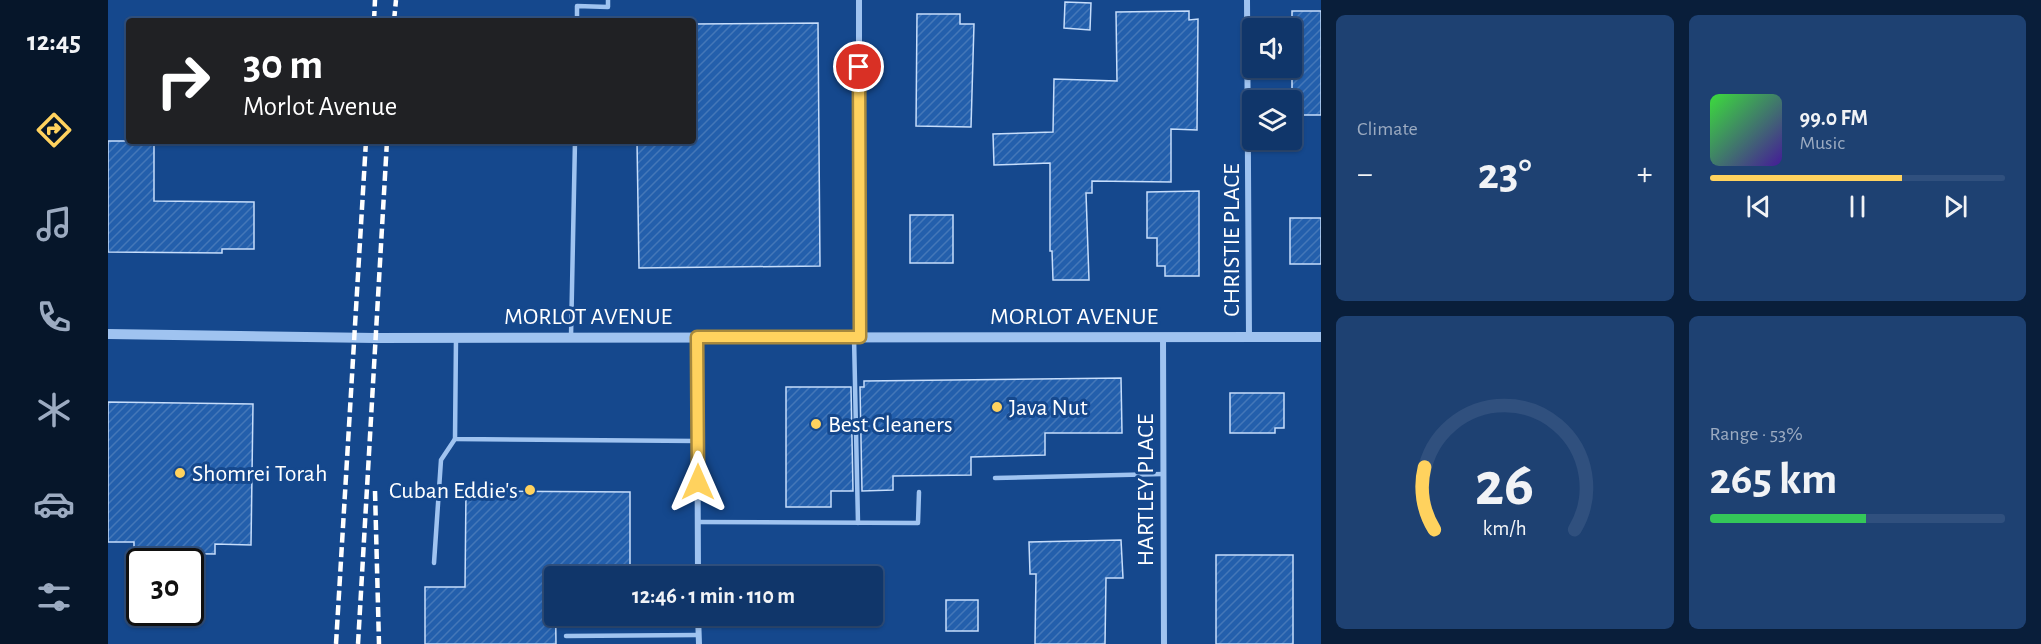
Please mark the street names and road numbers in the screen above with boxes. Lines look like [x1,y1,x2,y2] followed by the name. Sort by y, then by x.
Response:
[1220,163,1244,317] street label: CHRISTIE PLACE
[504,305,672,329] street label: MORLOT AVENUE
[990,305,1158,329] street label: MORLOT AVENUE
[1134,413,1158,566] street label: HARTLEY PLACE

